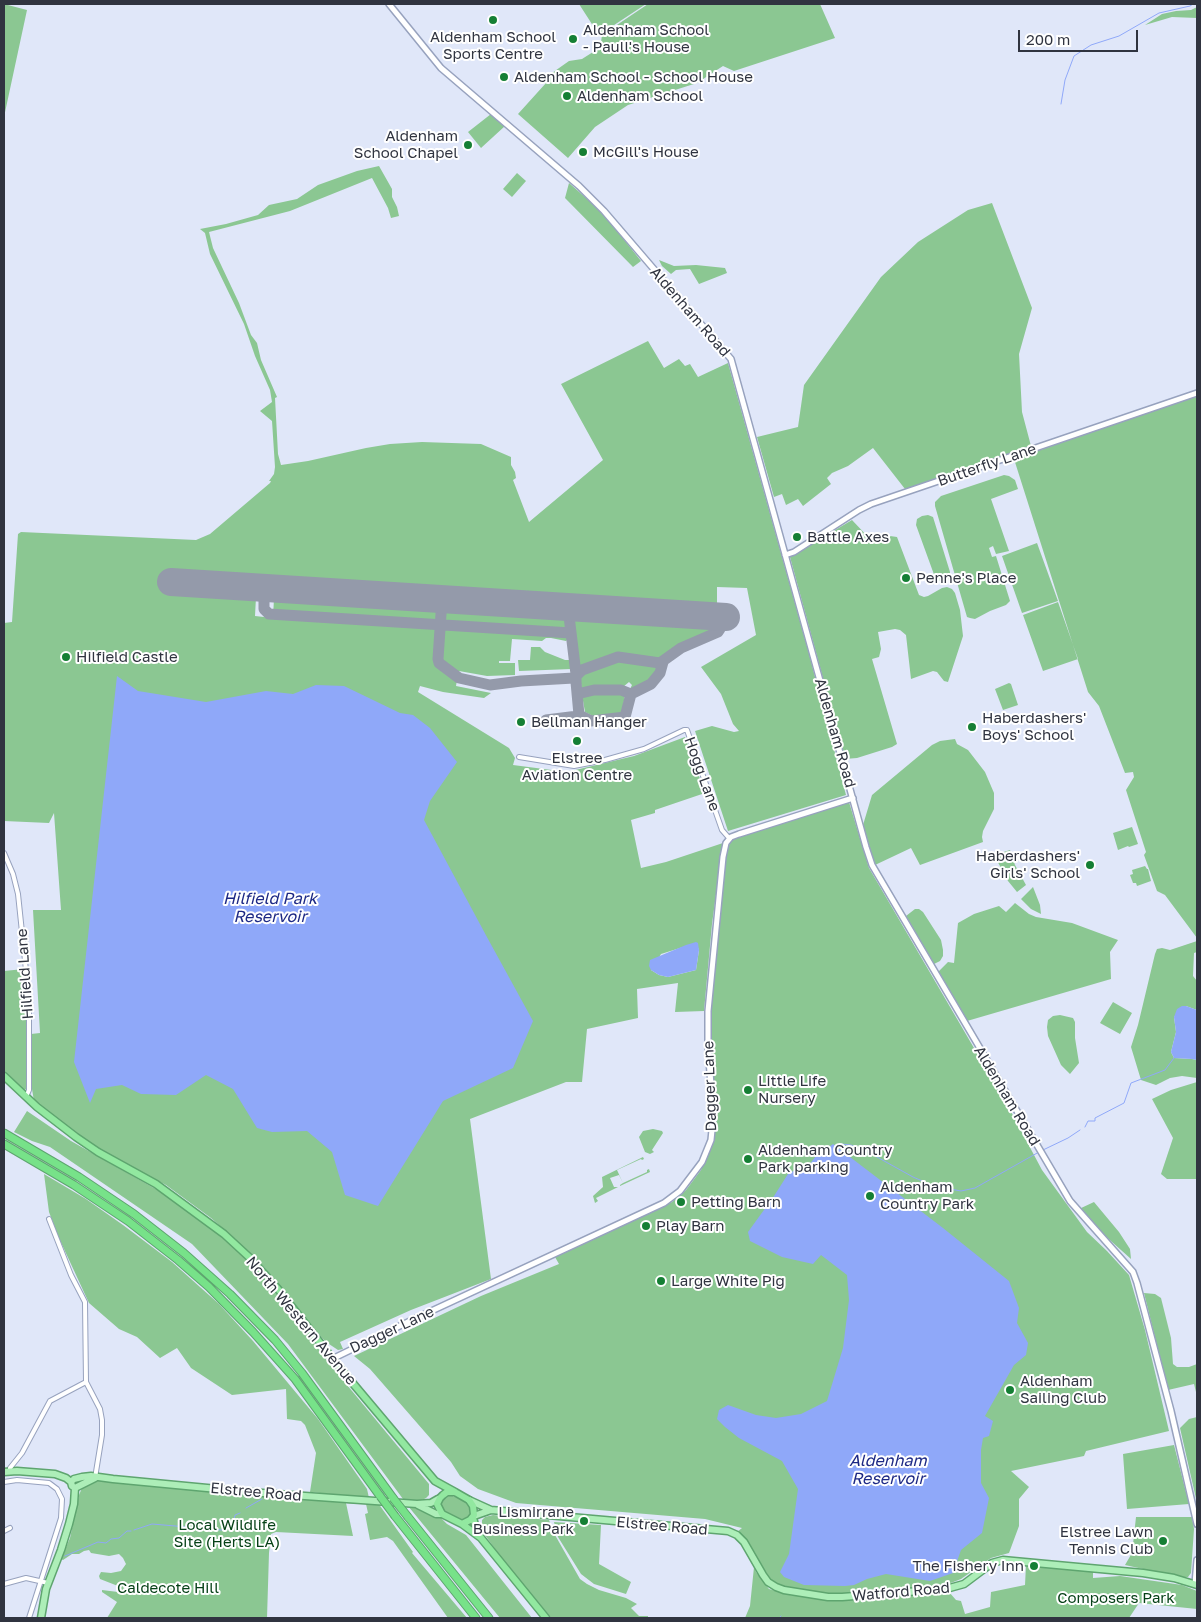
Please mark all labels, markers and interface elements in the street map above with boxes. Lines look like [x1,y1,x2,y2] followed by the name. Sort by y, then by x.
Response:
[487,14,499,26] marker: Aldenham School Sports Centre
[1021,20,1141,52] scale bar
[583,21,709,56] place label: Aldenham School - Paull's House
[430,28,556,63] place label: Aldenham School Sports Centre
[1026,30,1070,48] text: 200 m
[567,33,579,45] marker: Aldenham School - Paull's House
[514,68,753,86] place label: Aldenham School - School House
[498,71,510,83] marker: Aldenham School - School House
[577,87,703,105] place label: Aldenham School
[561,90,573,102] marker: Aldenham School
[354,127,458,162] place label: Aldenham School Chapel
[462,139,474,151] marker: Aldenham School Chapel
[593,143,699,161] place label: McGill's House
[577,146,589,158] marker: McGill's House
[646,263,734,361] street label: Aldenham Road
[935,440,1039,490] street label: Butterfly Lane
[807,528,889,546] place label: Battle Axes
[791,531,803,543] marker: Battle Axes
[916,569,1016,587] place label: Penne's Place
[900,572,912,584] marker: Penne's Place
[76,648,178,666] place label: Hilfield Castle
[60,651,72,663] marker: Hilfield Castle
[811,676,859,790] street label: Aldenham Road
[982,709,1086,744] place label: Haberdashers' Boys' School
[531,713,647,731] place label: Bellman Hanger
[515,716,527,728] marker: Bellman Hanger
[966,721,978,733] marker: Haberdashers' Boys' School
[680,734,724,814] street label: Hogg Lane
[571,735,583,747] marker: Elstree Aviation Centre
[522,749,632,784] place label: Elstree Aviation Centre
[976,847,1080,882] place label: Haberdashers' Girls' School
[1084,859,1096,871] marker: Haberdashers' Girls' School
[223,889,317,927] water label: Hilfield Park Reservoir
[13,928,37,1020] street label: Hilfield Lane
[699,1040,721,1132] street label: Dagger Lane
[970,1043,1044,1149] street label: Aldenham Road
[758,1072,826,1107] place label: Little Life Nursery
[742,1084,754,1096] marker: Little Life Nursery
[758,1141,892,1176] place label: Aldenham Country Park parking
[742,1153,754,1165] marker: Aldenham Country Park parking
[880,1178,974,1213] place label: Aldenham Country Park
[864,1190,876,1202] marker: Aldenham Country Park
[691,1193,781,1211] place label: Petting Barn
[675,1196,687,1208] marker: Petting Barn
[656,1217,725,1235] place label: Play Barn
[640,1220,652,1232] marker: Play Barn
[242,1253,360,1389] street label: North Western Avenue
[671,1272,785,1290] place label: Large White Pig
[655,1275,667,1287] marker: Large White Pig
[347,1303,437,1357] street label: Dagger Lane
[1020,1372,1106,1407] place label: Aldenham Sailing Club
[1004,1384,1016,1396] marker: Aldenham Sailing Club
[849,1451,927,1489] water label: Aldenham Reservoir
[210,1479,302,1505] street label: Elstree Road
[473,1503,574,1538] place label: Lismirrane Business Park
[616,1513,708,1539] street label: Elstree Road
[578,1515,590,1527] marker: Lismirrane Business Park
[174,1516,280,1551] park label: Local Wildlife Site (Herts LA)
[1060,1523,1153,1558] place label: Elstree Lawn Tennis Club
[1157,1535,1169,1547] marker: Elstree Lawn Tennis Club
[913,1557,1024,1575] place label: The Fishery Inn
[1028,1560,1040,1572] marker: The Fishery Inn
[117,1579,219,1597] park label: Caldecote Hill
[851,1579,951,1605] street label: Watford Road
[1057,1589,1175,1607] park label: Composers Park

